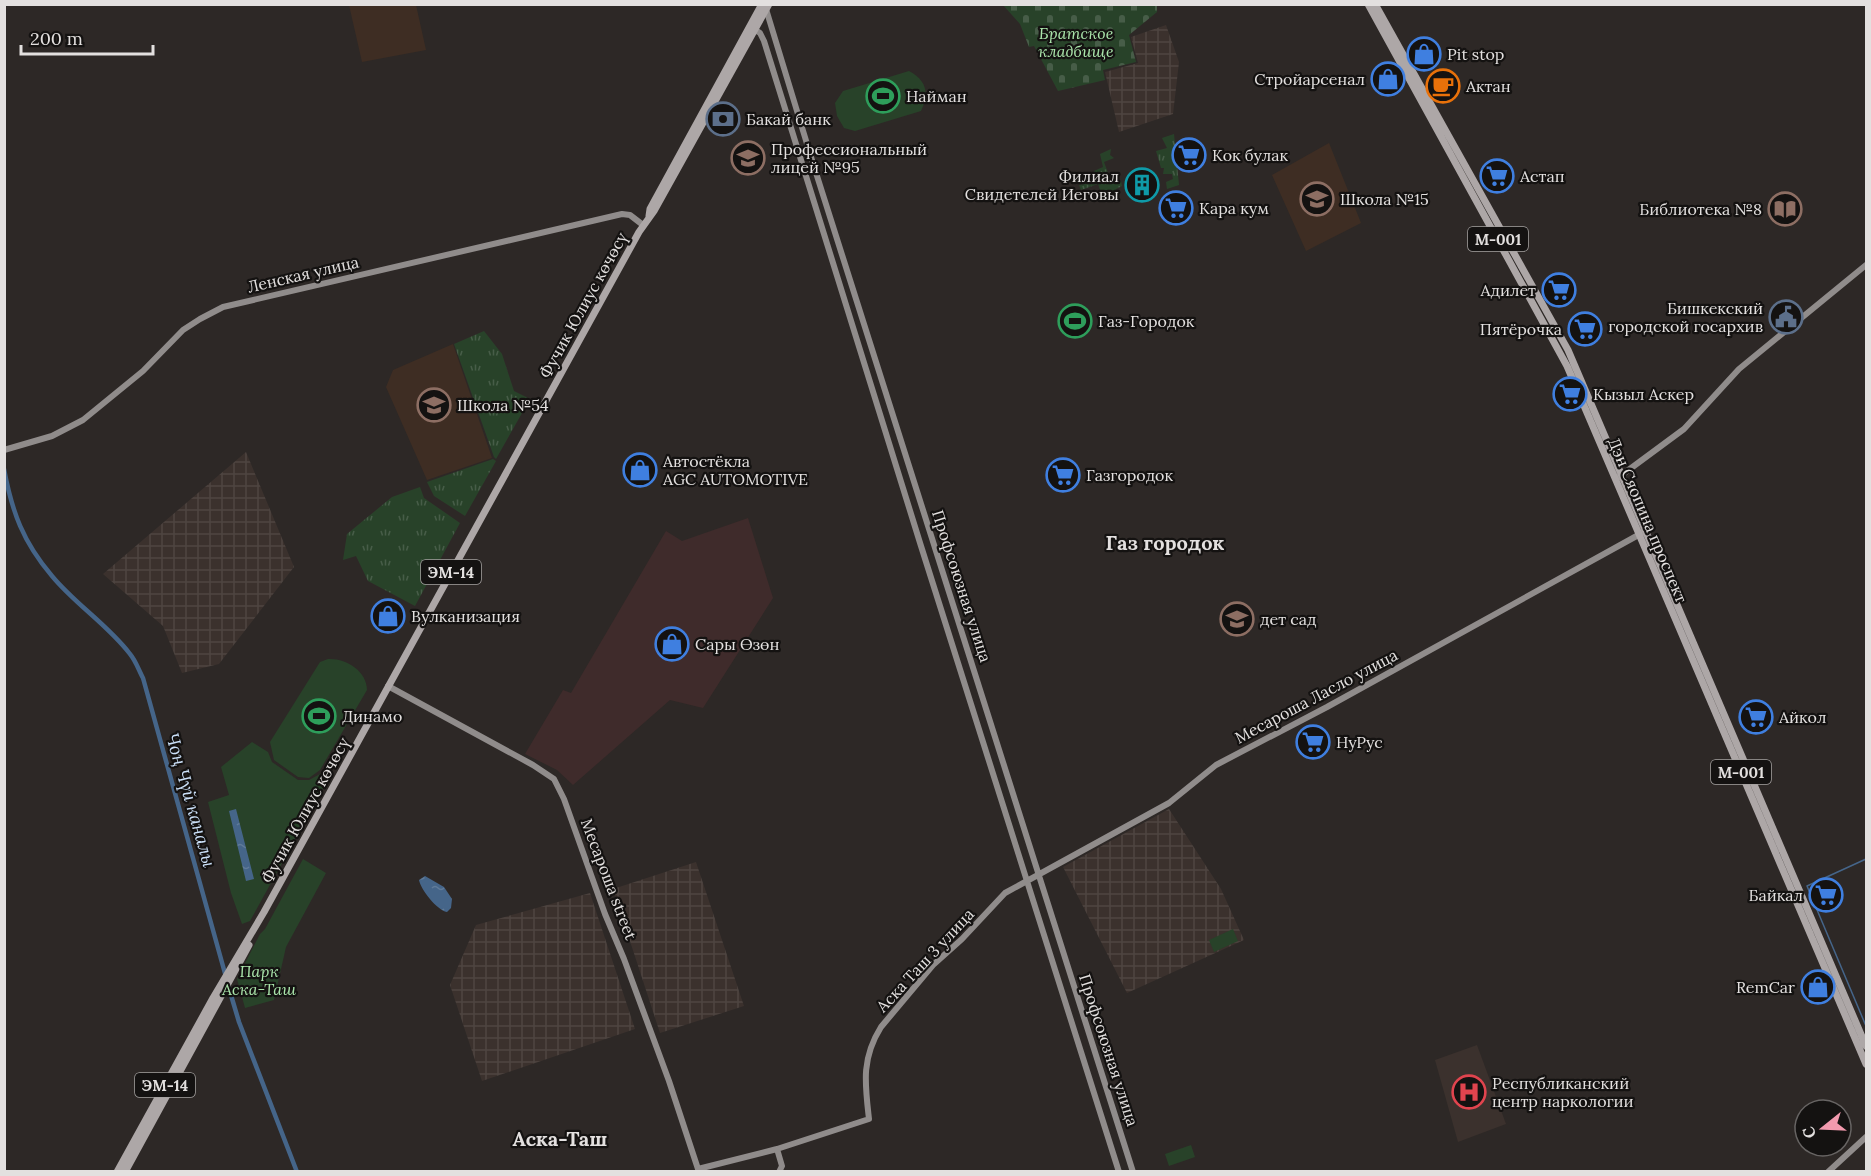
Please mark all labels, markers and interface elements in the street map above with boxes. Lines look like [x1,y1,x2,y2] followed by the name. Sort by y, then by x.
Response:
[21,18,153,56] scale bar
[1038,23,1114,61] park label: Братское кладбище
[30,27,83,50] text: 200 m
[1406,36,1442,72] shop icon: Pit stop
[1447,44,1504,64] place label: Pit stop
[1370,61,1406,97] shop icon: Стройарсенал
[1425,68,1461,104] cafe icon: Актан
[1254,69,1365,89] place label: Стройарсенал
[1465,76,1511,96] place label: Актан
[865,78,901,114] sports icon: Найман
[906,86,967,106] place label: Найман
[705,101,741,137] bank icon: Бакай банк
[746,109,831,129] place label: Бакай банк
[1171,137,1207,173] supermarket icon: Кок булак
[771,139,927,177] place label: Профессиональный лицей №95
[730,140,766,176] school or university icon: Профессиональный лицей №95
[1212,145,1289,165] place label: Кок булак
[1479,158,1515,194] supermarket icon: Астап
[965,166,1119,204] place label: Филиал Свидетелей Иеговы
[1519,166,1565,186] place label: Астап
[1124,167,1160,203] building icon: Филиал Свидетелей Иеговы
[1299,181,1335,217] school or university icon: Школа №15
[1340,189,1429,209] place label: Школа №15
[1158,190,1194,226] supermarket icon: Кара кум
[1767,191,1803,227] library icon: Библиотека №8
[1199,198,1269,218] place label: Кара кум
[1639,199,1762,219] place label: Библиотека №8
[1468,227,1528,251] road number: M-001
[535,228,632,381] street label: Фучик Юлиус көчөсү
[245,251,361,297] street label: Ленская улица
[1541,272,1577,308] supermarket icon: Адилет
[1479,280,1536,300] place label: Адилет
[1608,298,1763,336] place label: Бишкекский городской госархив
[1768,299,1804,335] public building icon: Бишкекский городской госархив
[1057,303,1093,339] sports icon: Газ-Городок
[1098,311,1195,331] place label: Газ-Городок
[1567,311,1603,347] supermarket icon: Пятёрочка
[1480,319,1562,339] place label: Пятёрочка
[1552,376,1588,412] supermarket icon: Кызыл Аскер
[1593,384,1694,404] place label: Кызыл Аскер
[416,387,452,423] school or university icon: Школа №54
[457,395,549,415] place label: Школа №54
[1604,434,1692,606] street label: Дэн Сяопина проспект
[662,451,808,489] place label: Автостёкла AGC AUTOMOTIVE
[622,452,658,488] shop icon: Автостёкла AGC AUTOMOTIVE
[1045,457,1081,493] supermarket icon: Газгородок
[1086,465,1173,485] place label: Газгородок
[928,507,996,665] street label: Профсоюзная улица
[1106,530,1225,555] district label: Газ городок
[421,560,481,584] road number: ЭМ-14
[370,598,406,634] shop icon: Вулканизация
[1219,601,1255,637] school or university icon: дет сад
[411,606,520,626] place label: Вулканизация
[1260,609,1317,629] place label: дет сад
[654,626,690,662] shop icon: Сары Өзөн
[695,634,779,654] place label: Сары Өзөн
[1231,645,1401,747] street label: Месароша Ласло улица
[301,698,337,734] sports icon: Динамо
[1738,699,1774,735] supermarket icon: Айкол
[342,706,402,726] place label: Динамо
[1778,707,1826,727] place label: Айкол
[1295,724,1331,760] supermarket icon: НуРус
[161,730,221,870] water label: Чоң Чүй каналы
[1336,732,1383,752] place label: НуРус
[257,733,354,886] street label: Фучик Юлиус көчөсү
[1711,760,1771,784] road number: M-001
[577,815,642,943] street label: Месароша street
[1808,877,1844,913] supermarket icon: Байкал
[1748,885,1803,905] place label: Байкал
[871,904,978,1017] street label: Аска Таш 3 улица
[221,961,296,999] park label: Парк Аска-Таш
[1800,969,1836,1005] shop icon: RemCar
[1075,971,1143,1129] street label: Профсоюзная улица
[1736,977,1795,997] place label: RemCar
[135,1073,195,1097] road number: ЭМ-14
[1492,1073,1634,1111] place label: Республиканский центр наркологии
[1451,1074,1487,1110] hospital icon: Республиканский центр наркологии
[1793,1098,1853,1158] north arrow
[1798,1124,1820,1141] text: С
[513,1126,607,1151] district label: Аска-Таш

